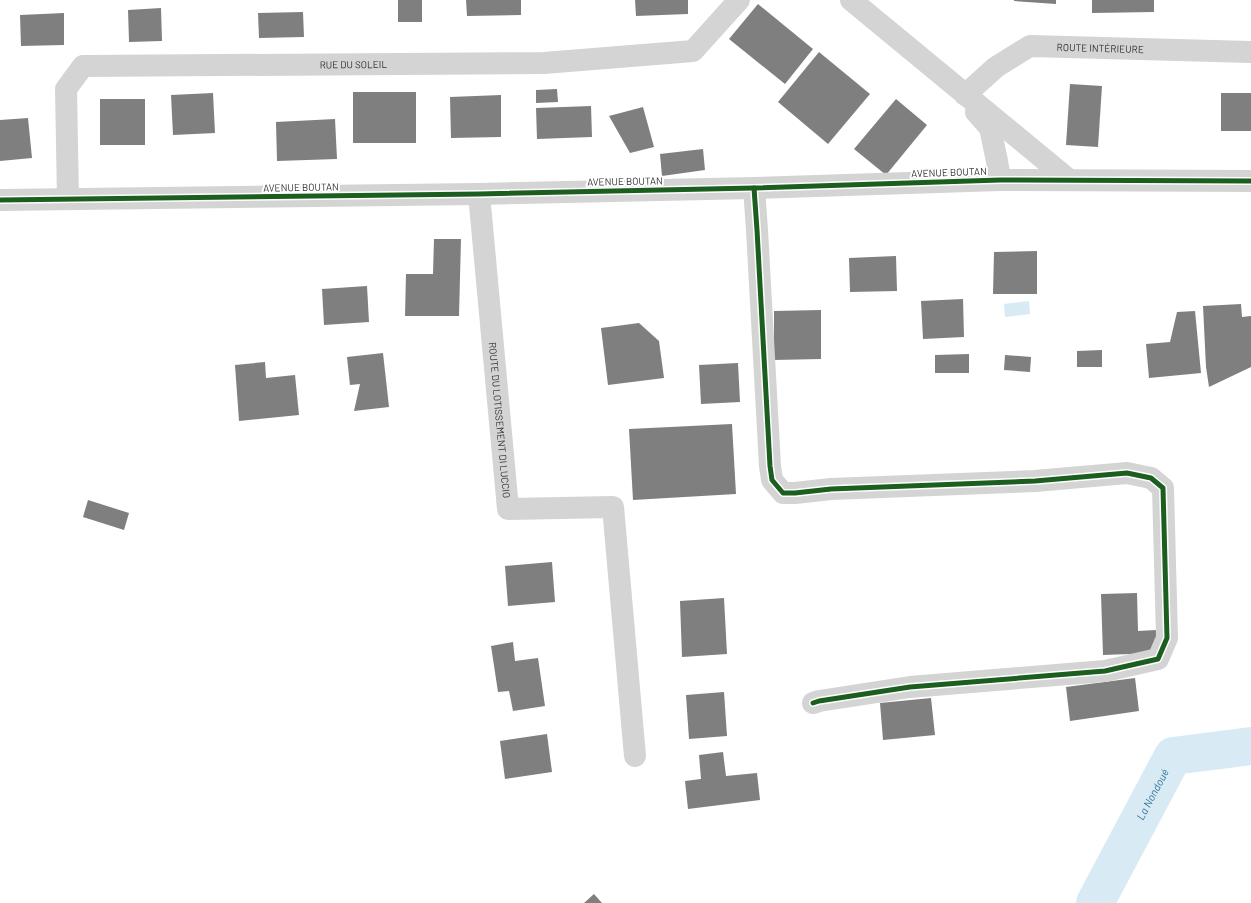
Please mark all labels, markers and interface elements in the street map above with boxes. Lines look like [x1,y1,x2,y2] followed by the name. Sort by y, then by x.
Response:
[1056,41,1144,55] street label: ROUTE INTÉRIEURE
[320,58,387,70] street label: RUE DU SOLEIL
[911,165,987,179] street label: AVENUE BOUTAN
[587,174,663,188] street label: AVENUE BOUTAN
[263,180,339,194] street label: AVENUE BOUTAN
[487,342,513,499] street label: ROUTE DU LOTISSEMENT DI LUCCIO
[1133,766,1171,822] water label: La Nondoué

